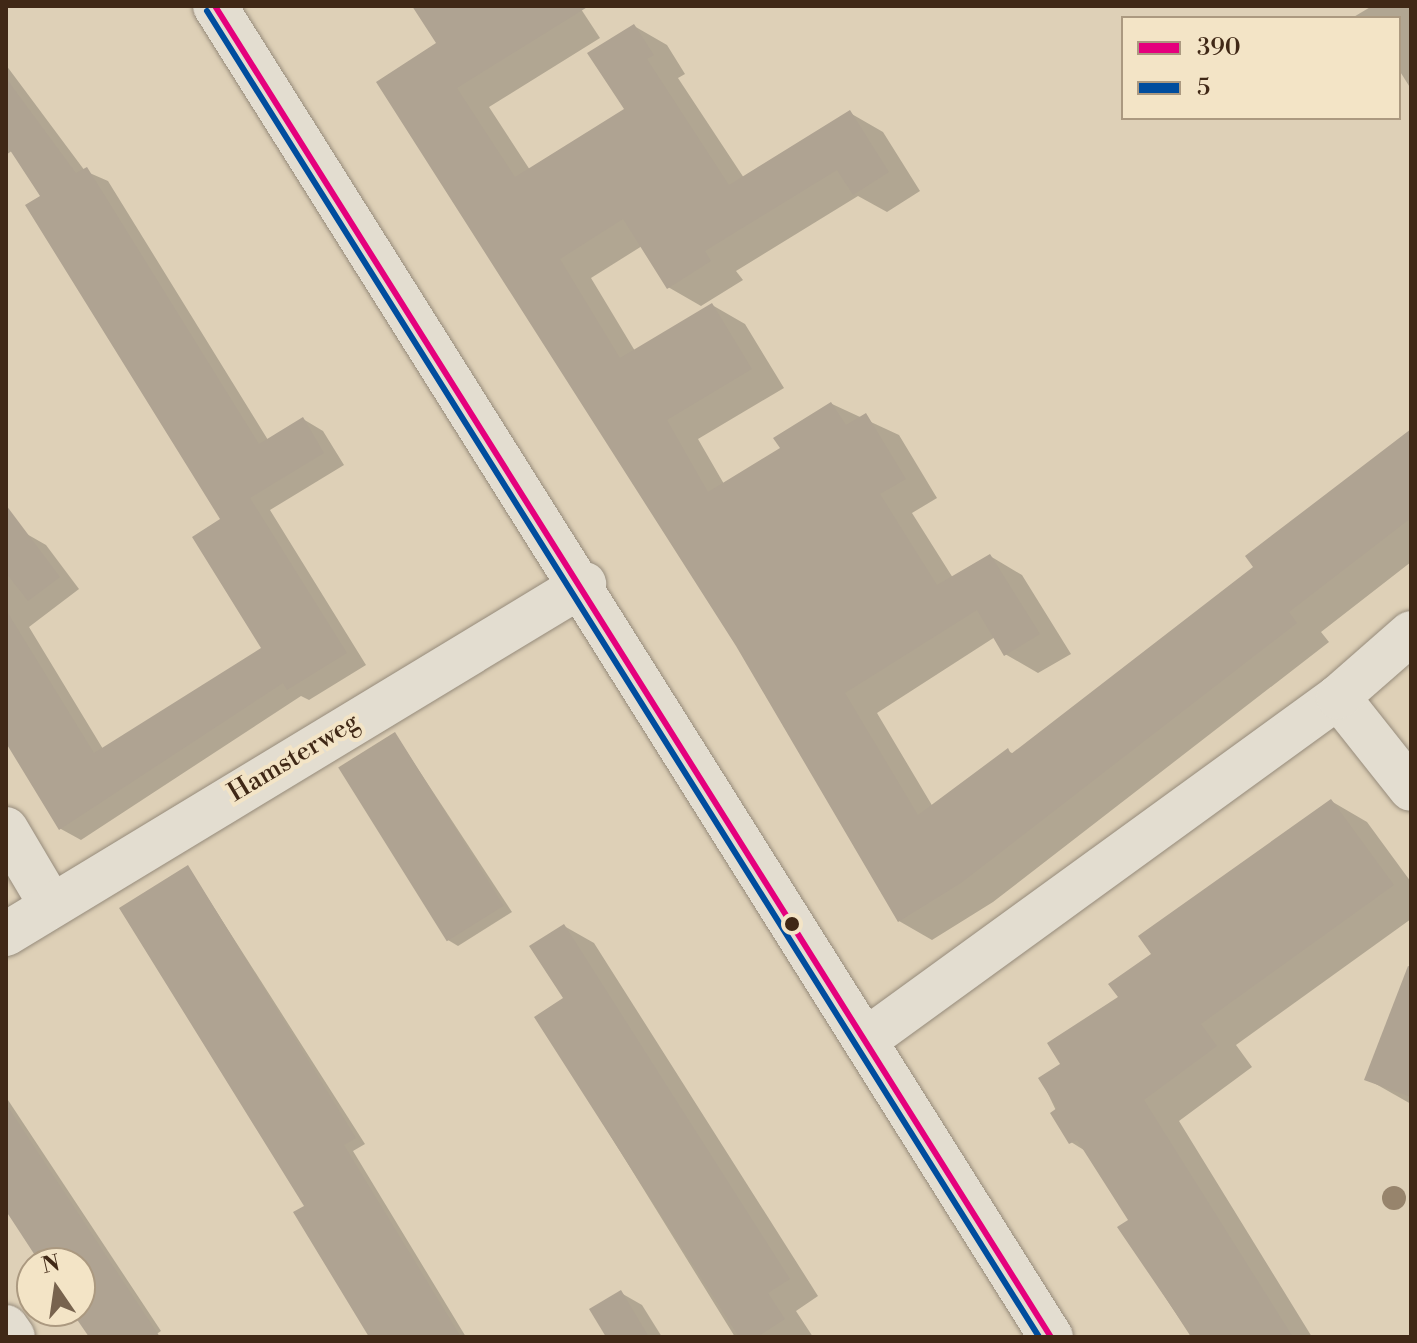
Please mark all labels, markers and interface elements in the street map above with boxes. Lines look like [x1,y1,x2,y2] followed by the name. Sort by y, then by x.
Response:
[1121,16,1401,120] legend
[1197,33,1241,63] text: 390
[1197,73,1210,103] text: 5
[223,707,365,809] street label: Hamsterweg
[784,916,800,932] unlabelled marker
[16,1247,96,1327] north arrow
[39,1250,62,1280] text: N

